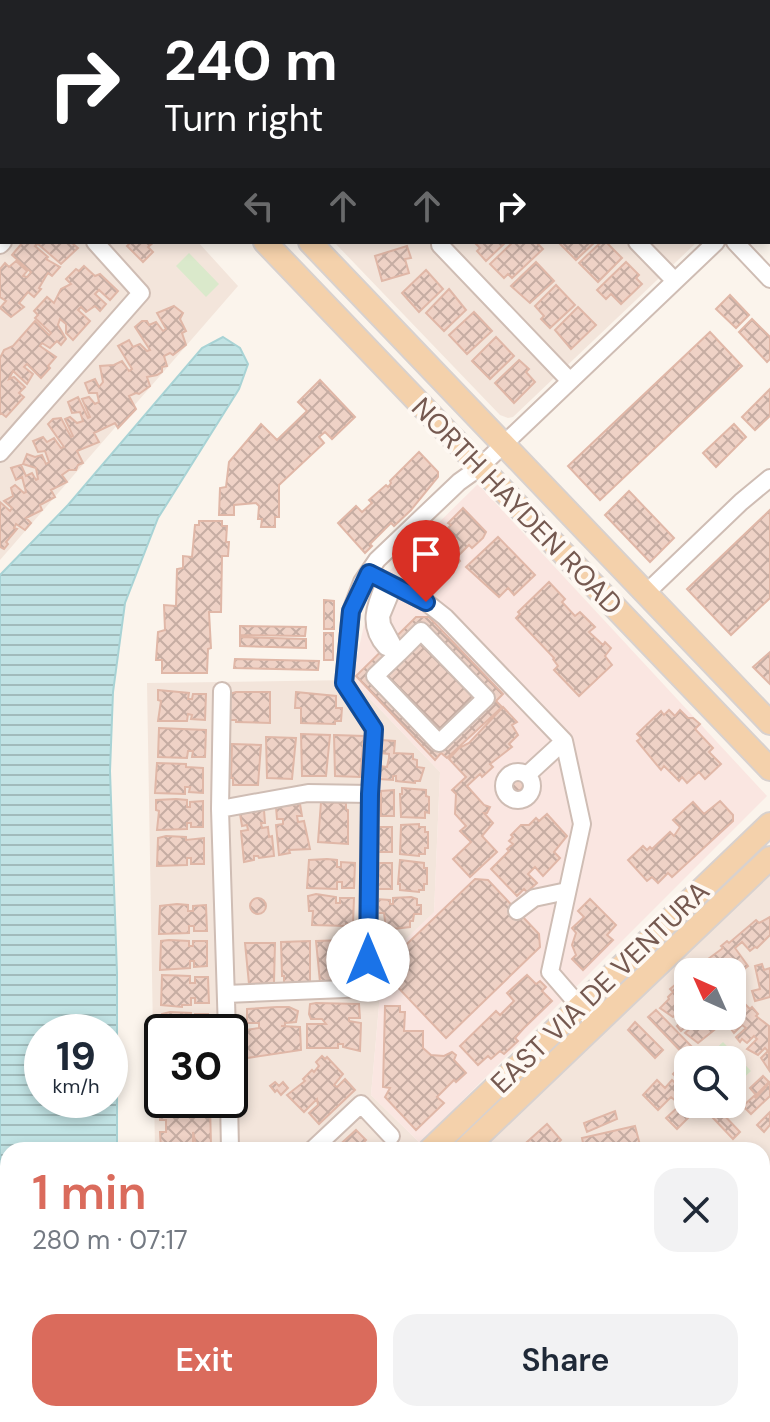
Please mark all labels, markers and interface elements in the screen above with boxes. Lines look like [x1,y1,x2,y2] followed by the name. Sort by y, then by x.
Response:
[164,24,338,97] text: 240 m
[32,32,136,136] icon: right
[164,95,323,142] text: Turn right
[237,184,281,228] icon: left
[321,184,365,228] icon: ahead
[405,184,449,228] icon: ahead
[489,184,533,228] icon: right
[404,389,630,623] street label: NORTH HAYDEN ROAD
[392,520,460,602] pin
[404,532,448,576] icon: arrive
[483,873,717,1101] street label: EAST VIA DE VENTURA
[326,918,410,1002] position arrow
[674,958,746,1030] north arrow
[674,958,746,1118] map controls
[144,1014,248,1118] speed limit sign: 30
[56,1030,96,1082] text: 19
[674,1046,746,1118] button: search
[52,1073,100,1099] text: km/h
[32,1161,147,1224] text: 1 min
[654,1168,738,1252] button: close
[32,1223,188,1257] text: 280 m · 07:17
[32,1314,377,1406] button: Exit
[393,1314,738,1406] button: Share

